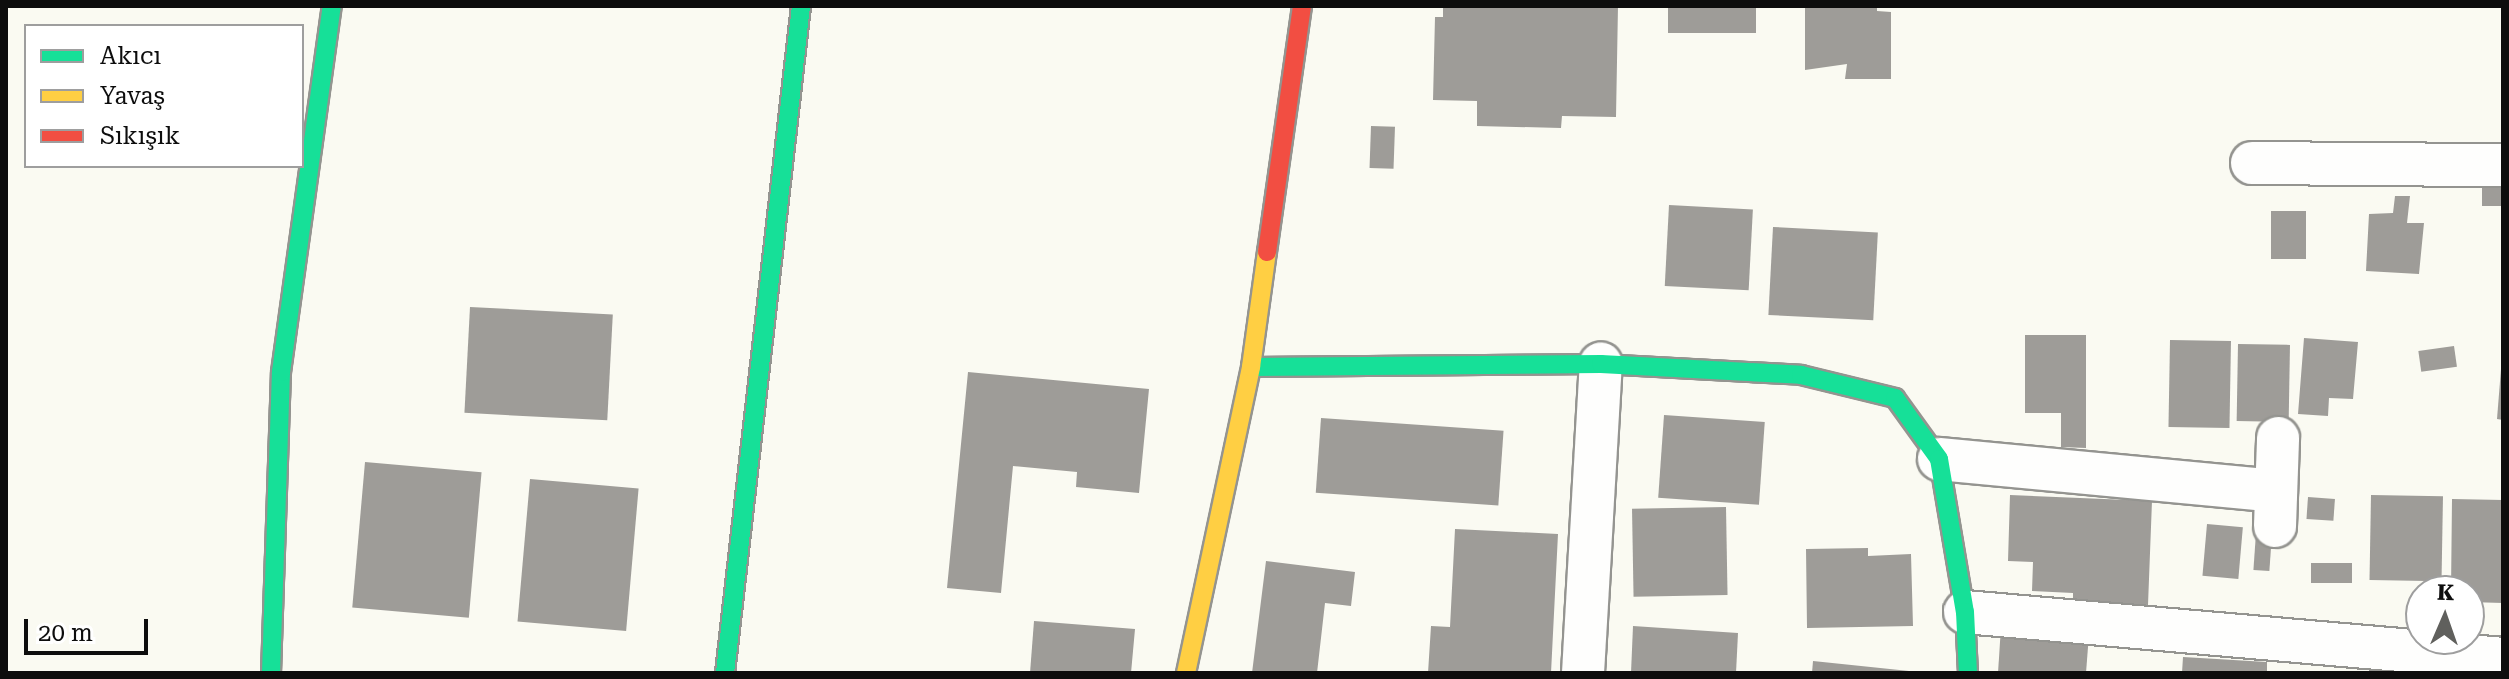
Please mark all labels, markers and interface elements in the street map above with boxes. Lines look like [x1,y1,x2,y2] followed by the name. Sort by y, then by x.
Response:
[24,24,304,168] legend
[100,42,161,70] text: Akıcı
[100,82,165,110] text: Yavaş
[100,122,180,150] text: Sıkışık
[2405,575,2485,655] north arrow
[2437,580,2455,605] text: K
[28,603,152,653] scale bar
[38,619,93,647] text: 20 m

